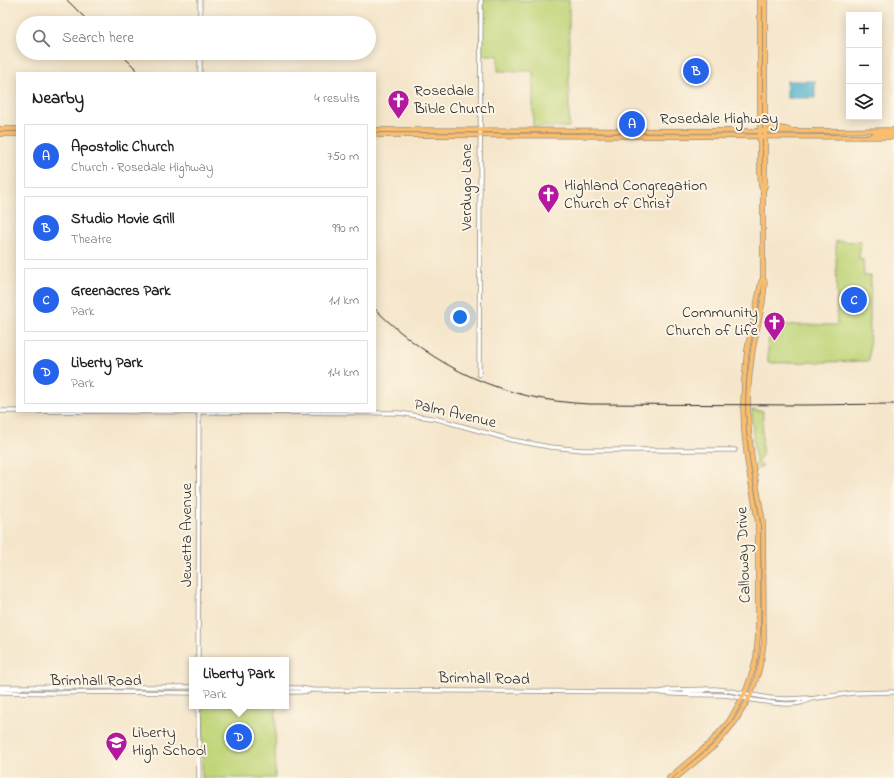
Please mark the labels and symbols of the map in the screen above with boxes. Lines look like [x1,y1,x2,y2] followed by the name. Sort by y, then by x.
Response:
[683,56,709,86] pin: B
[413,79,495,121] place label: Rosedale Bible Church
[386,87,412,120] church icon: Rosedale Bible Church
[660,107,778,131] street label: Rosedale Highway
[619,109,645,139] pin: A
[455,143,479,231] street label: Verdugo Lane
[564,174,707,216] place label: Highland Congregation Church of Christ
[535,182,561,215] church icon: Highland Congregation Church of Christ
[841,285,867,315] pin: C
[666,301,759,343] place label: Community Church of Life
[450,307,470,327] your location
[761,309,787,342] church icon: Community Church of Life
[411,393,499,435] street label: Palm Avenue
[175,482,199,587] street label: Jewetta Avenue
[730,506,758,604] street label: Calloway Drive
[437,666,530,692] street label: Brimhall Road
[49,669,142,693] street label: Brimhall Road
[132,721,206,763] place label: Liberty High School
[226,722,252,752] pin: D
[104,729,130,762] school or university icon: Liberty High School

